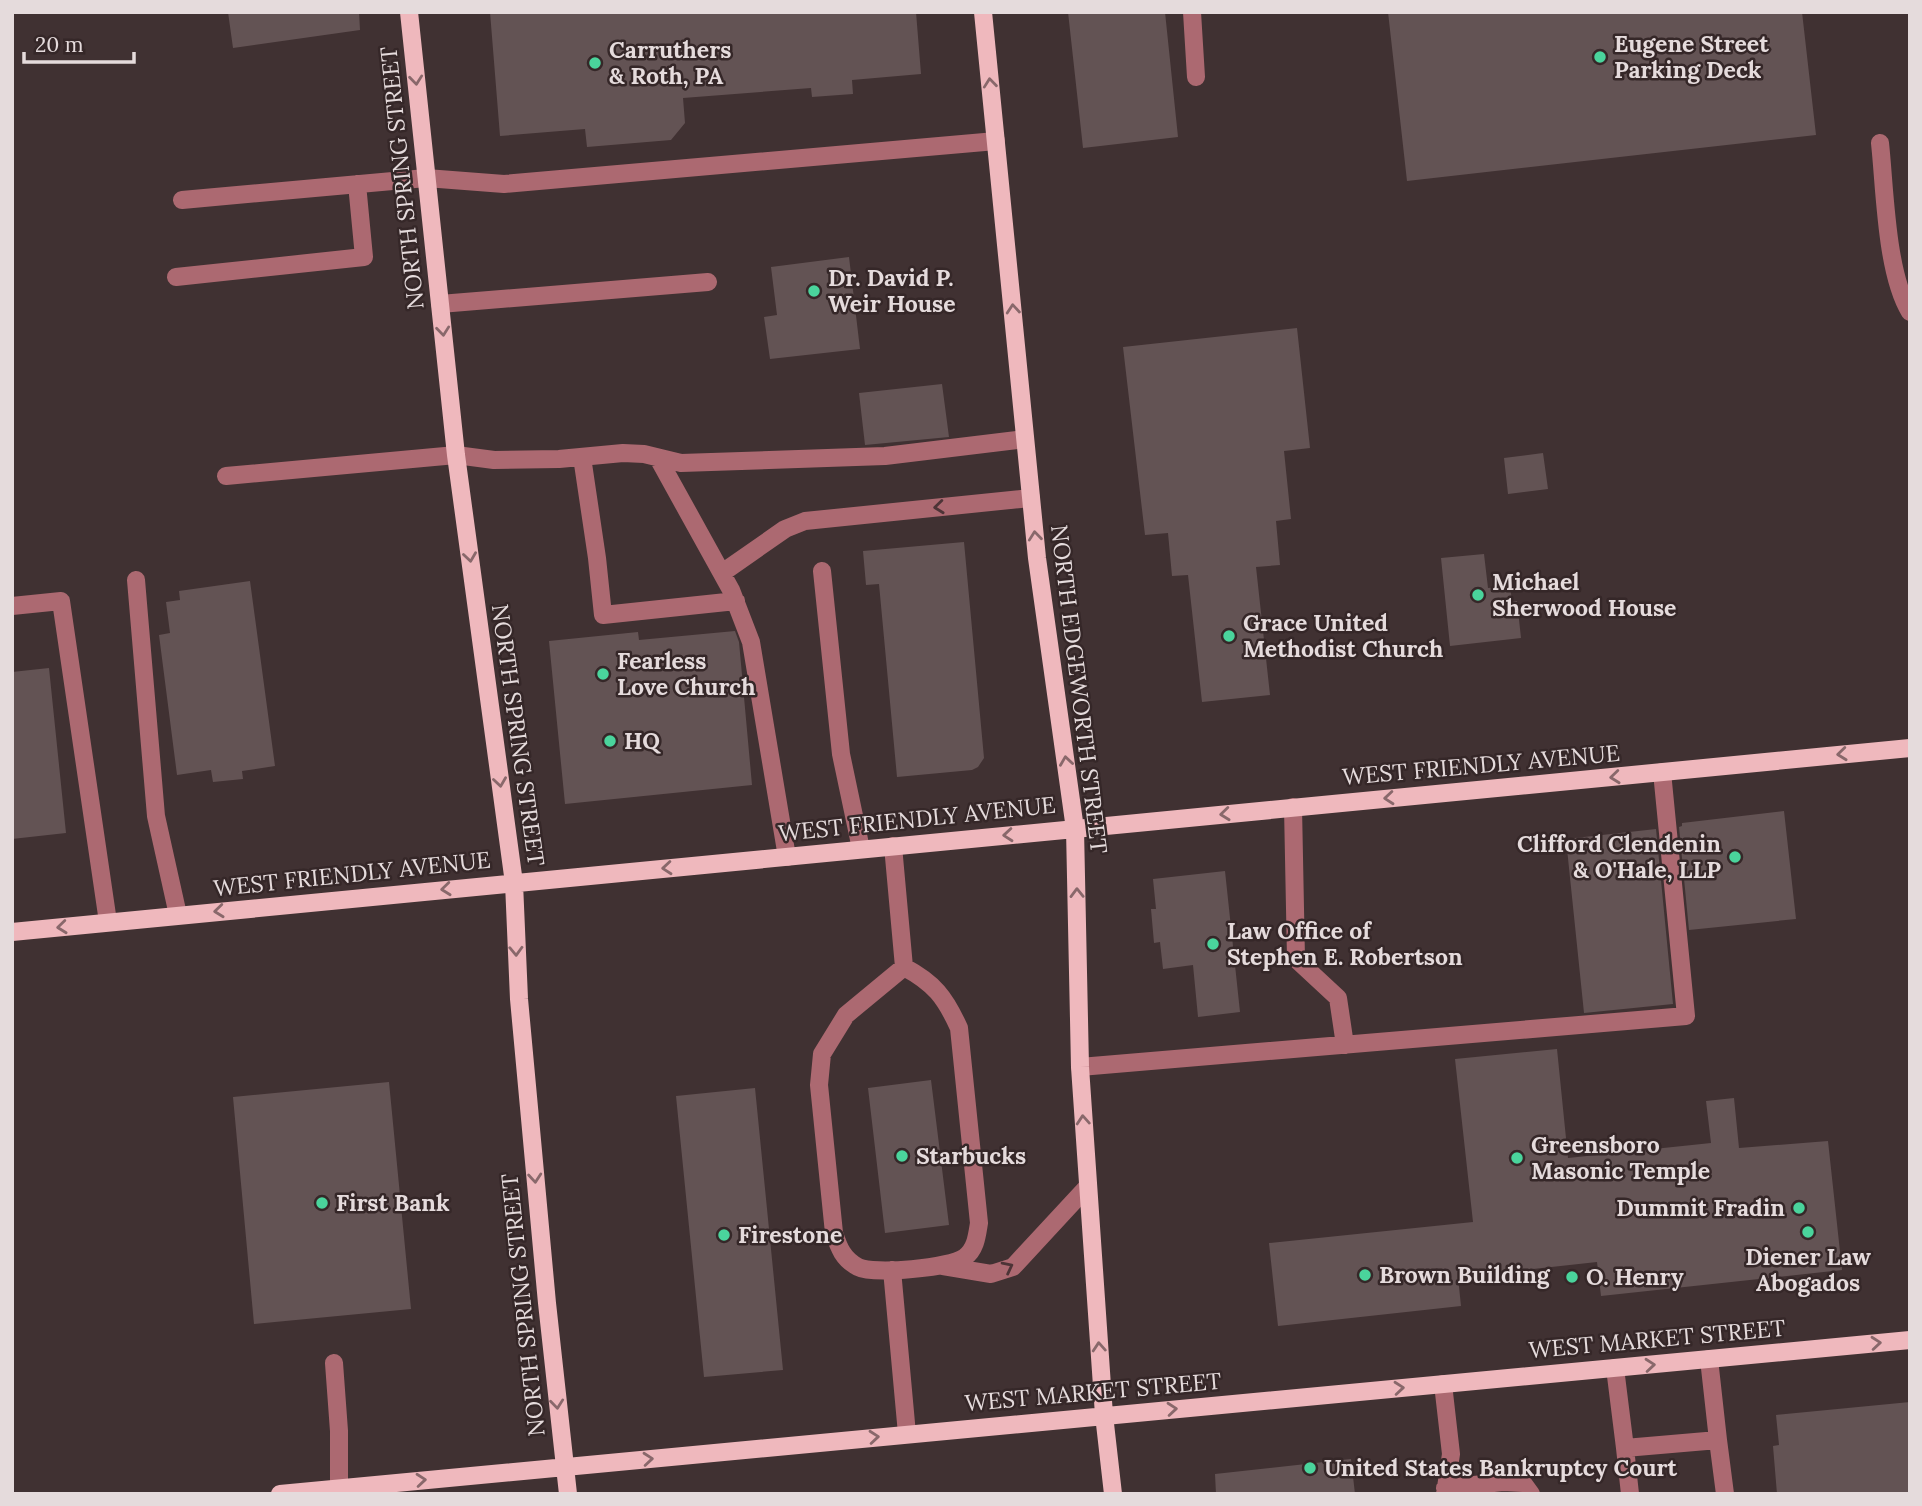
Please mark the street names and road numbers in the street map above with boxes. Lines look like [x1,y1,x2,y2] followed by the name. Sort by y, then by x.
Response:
[373,45,430,311] street label: NORTH SPRING STREET
[1045,523,1114,855] street label: NORTH EDGEWORTH STREET
[486,602,551,868] street label: NORTH SPRING STREET
[1341,738,1621,791] street label: WEST FRIENDLY AVENUE
[777,790,1057,847] street label: WEST FRIENDLY AVENUE
[212,845,492,902] street label: WEST FRIENDLY AVENUE
[494,1172,551,1438] street label: NORTH SPRING STREET
[1528,1313,1787,1364] street label: WEST MARKET STREET
[964,1366,1223,1417] street label: WEST MARKET STREET

